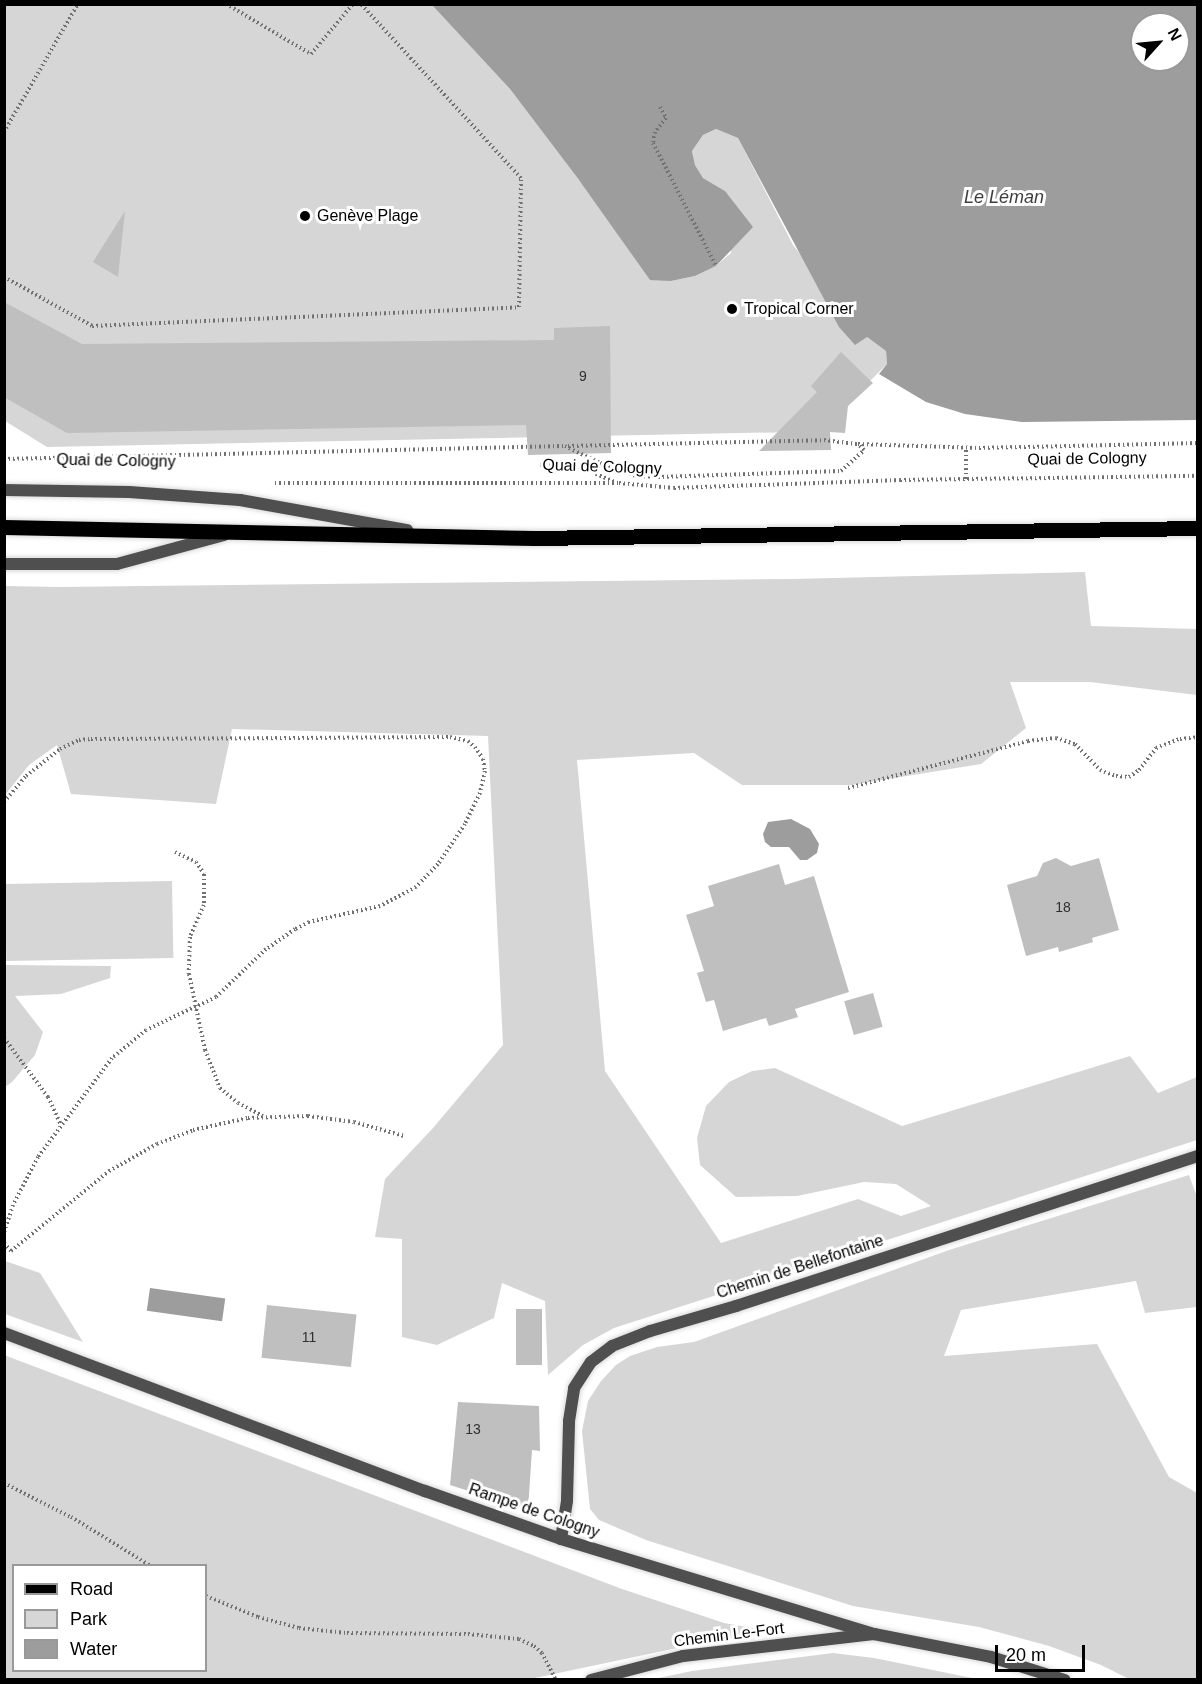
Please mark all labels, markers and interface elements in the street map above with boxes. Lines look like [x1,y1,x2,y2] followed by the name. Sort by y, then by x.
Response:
[1130,12,1190,72] north arrow
[1165,25,1185,44] text: N
[964,186,1044,208] water label: Le Léman
[317,206,418,226] place label: Genève Plage
[298,209,312,223] marker: Genève Plage
[744,299,854,319] place label: Tropical Corner
[725,302,739,316] marker: Tropical Corner
[579,368,587,384] house number: 9
[1027,448,1147,470] street label: Quai de Cologny
[56,450,176,472] street label: Quai de Cologny
[542,455,662,479] street label: Quai de Cologny
[1055,899,1071,915] house number: 18
[714,1231,886,1303] street label: Chemin de Bellefontaine
[302,1329,316,1345] house number: 11
[465,1421,481,1437] house number: 13
[466,1480,602,1542] street label: Rampe de Cologny
[12,1564,207,1672] legend
[70,1579,113,1599] text: Road
[70,1609,107,1629] text: Park
[673,1619,785,1651] street label: Chemin Le-Fort
[998,1633,1088,1671] scale bar
[70,1639,117,1659] text: Water
[1006,1645,1046,1665] text: 20 m

